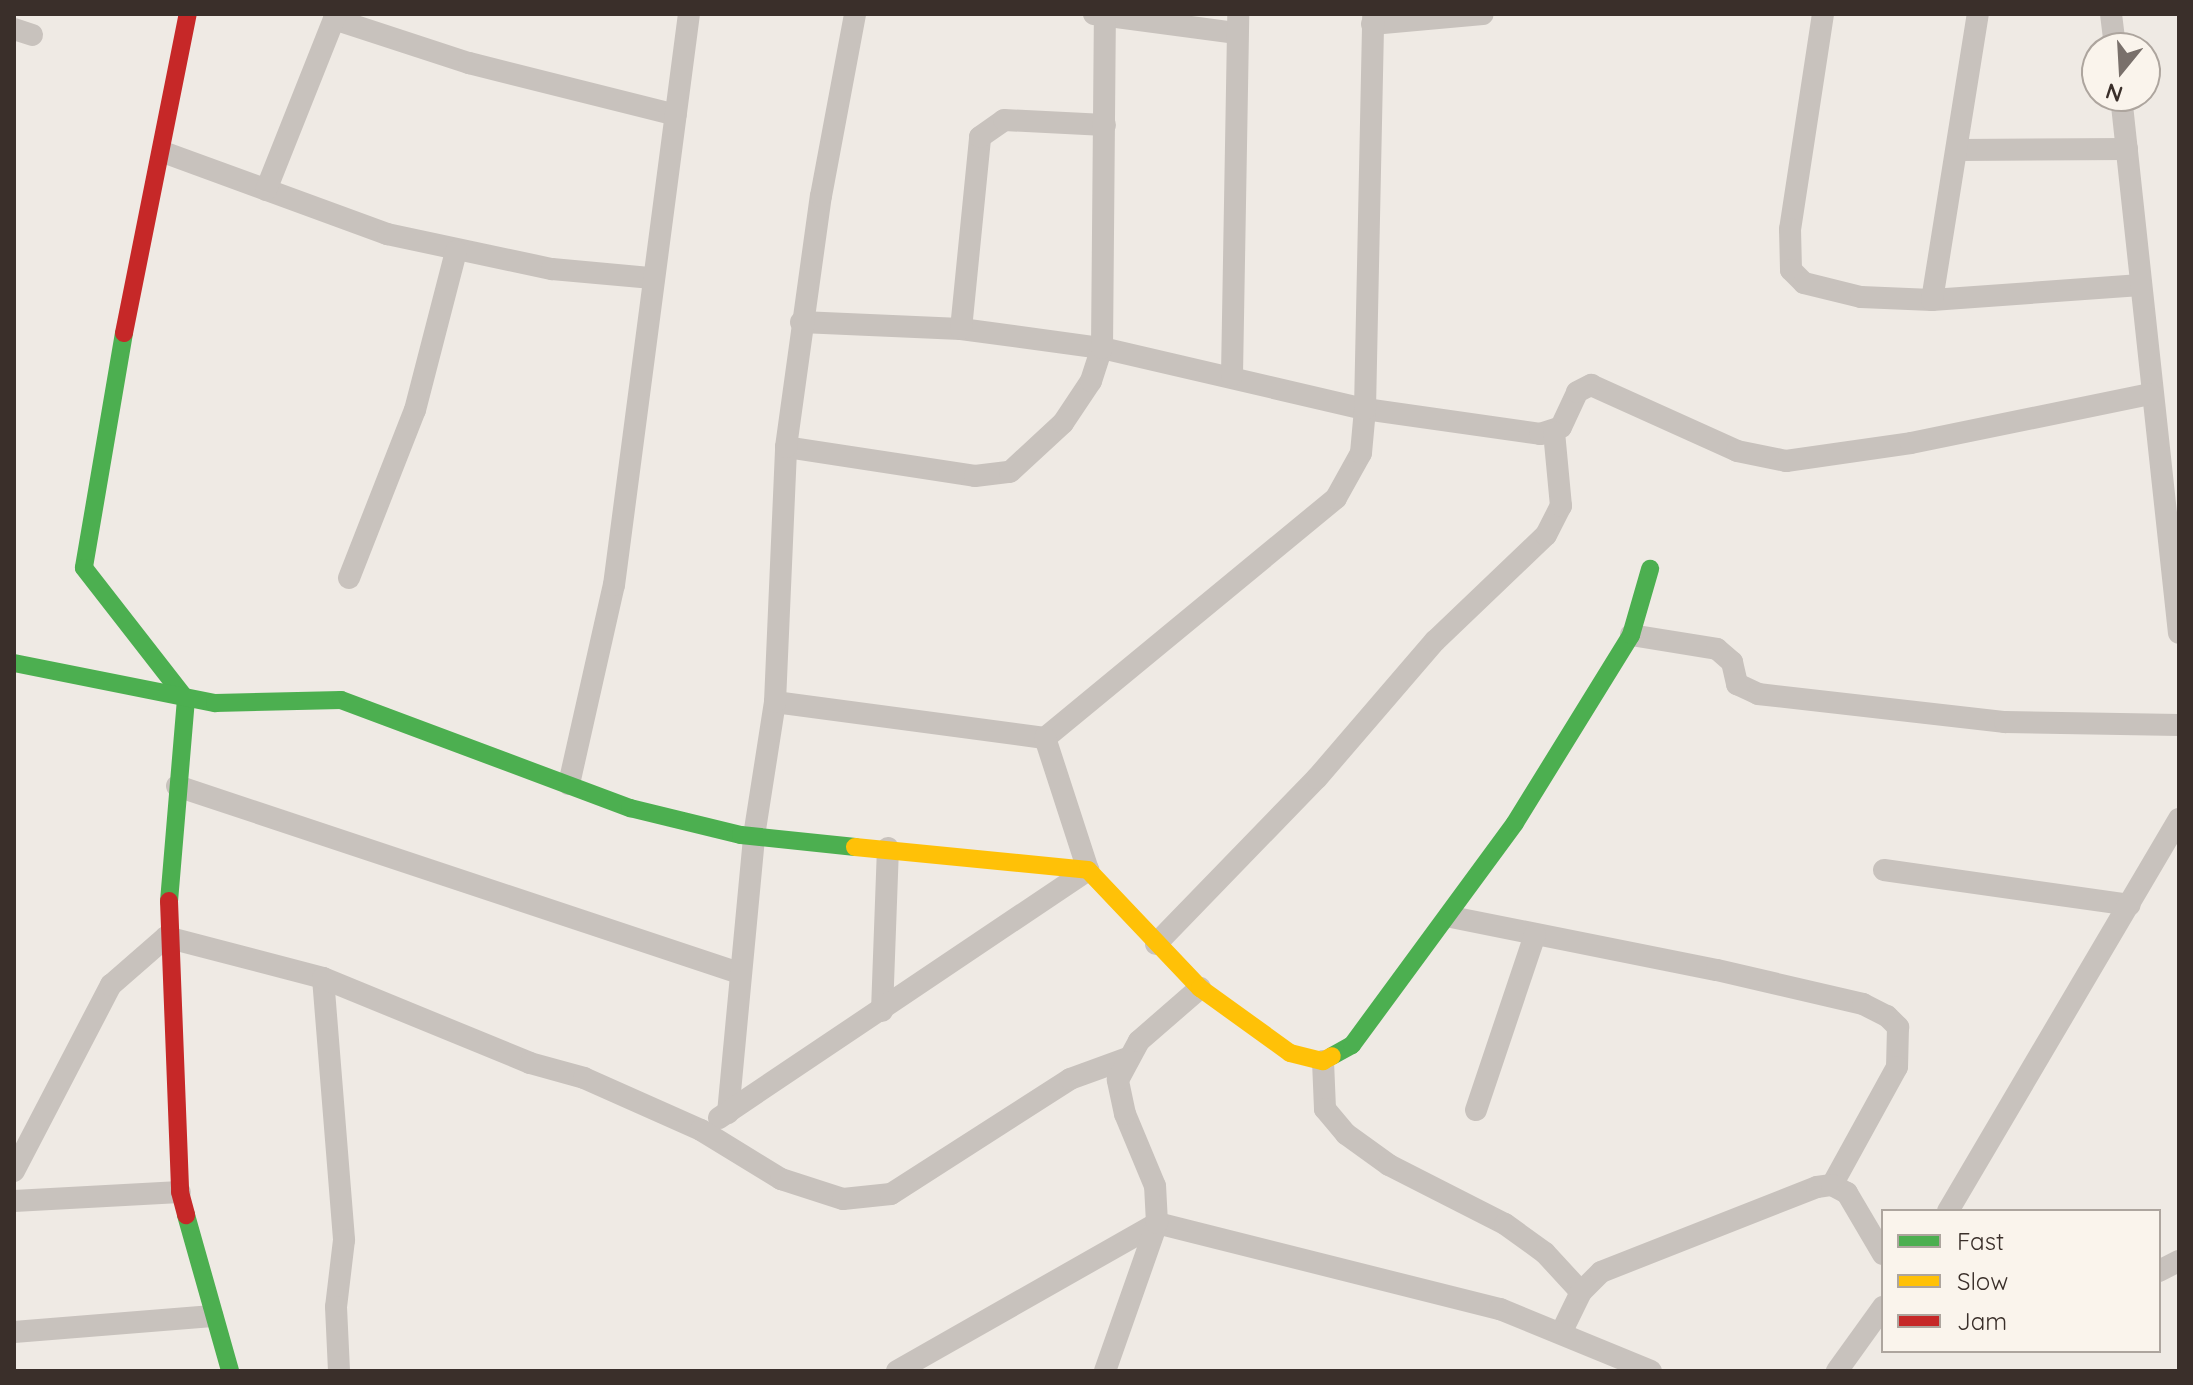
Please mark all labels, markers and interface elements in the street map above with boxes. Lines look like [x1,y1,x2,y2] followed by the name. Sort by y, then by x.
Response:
[2081,32,2161,112] north arrow
[2102,77,2126,109] text: N
[1881,1209,2161,1353] legend
[1957,1226,2004,1256] text: Fast
[1957,1266,2008,1296] text: Slow
[1957,1306,2007,1336] text: Jam

